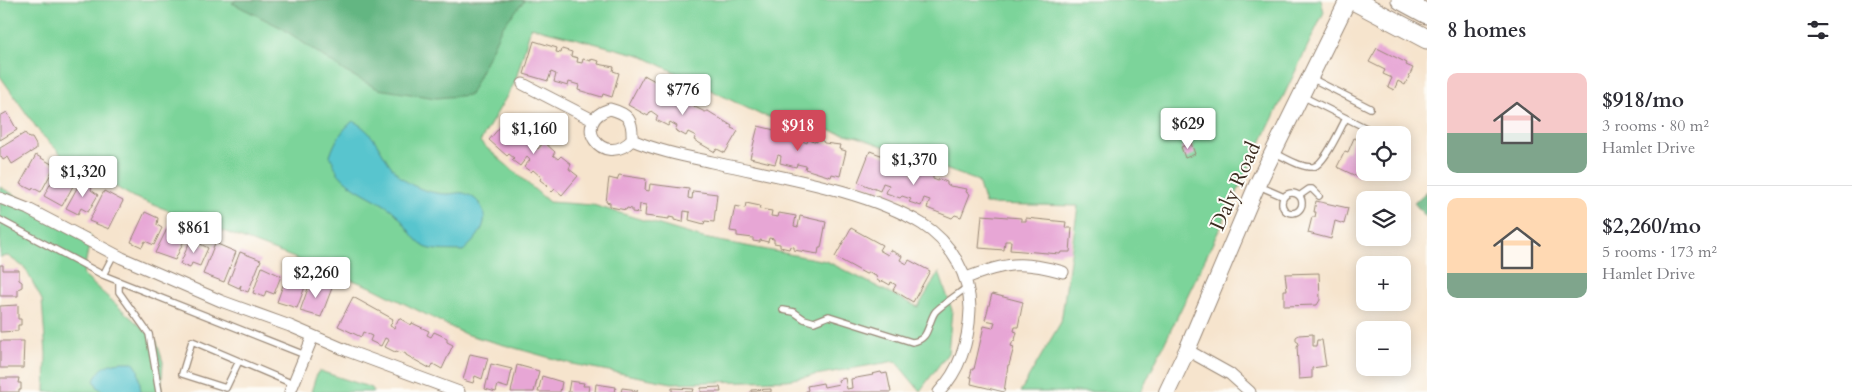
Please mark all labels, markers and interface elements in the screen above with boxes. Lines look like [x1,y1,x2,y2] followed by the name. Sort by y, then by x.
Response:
[1447,16,1526,45] text: 8 homes
[1804,16,1832,44] icon: filters
[653,74,713,116] pin: $776
[667,79,699,101] text: $776
[1602,86,1684,115] text: $918/mo
[1487,93,1547,153] icon: home
[1158,108,1218,150] pin: $629
[768,110,828,152] pin: $918
[493,112,575,155] pin: $1,160
[1172,113,1204,135] text: $629
[782,115,814,137] text: $918
[1602,115,1709,137] text: 3 rooms · 80 m²
[511,118,557,140] text: $1,160
[1356,126,1411,376] map controls
[1356,126,1411,181] button: locate
[1203,137,1268,235] street label: Daly Road
[1602,137,1695,159] text: Hamlet Drive
[873,144,955,186] pin: $1,370
[891,149,937,171] text: $1,370
[42,156,124,198] pin: $1,320
[60,161,106,183] text: $1,320
[1356,191,1411,246] button: layers
[164,212,224,254] pin: $861
[1602,212,1701,241] text: $2,260/mo
[178,217,210,239] text: $861
[1487,218,1547,278] icon: home
[1602,241,1717,263] text: 5 rooms · 173 m²
[275,256,357,299] pin: $2,260
[1356,256,1411,311] button: +
[293,262,339,284] text: $2,260
[1602,263,1695,285] text: Hamlet Drive
[1356,321,1411,376] button: −

